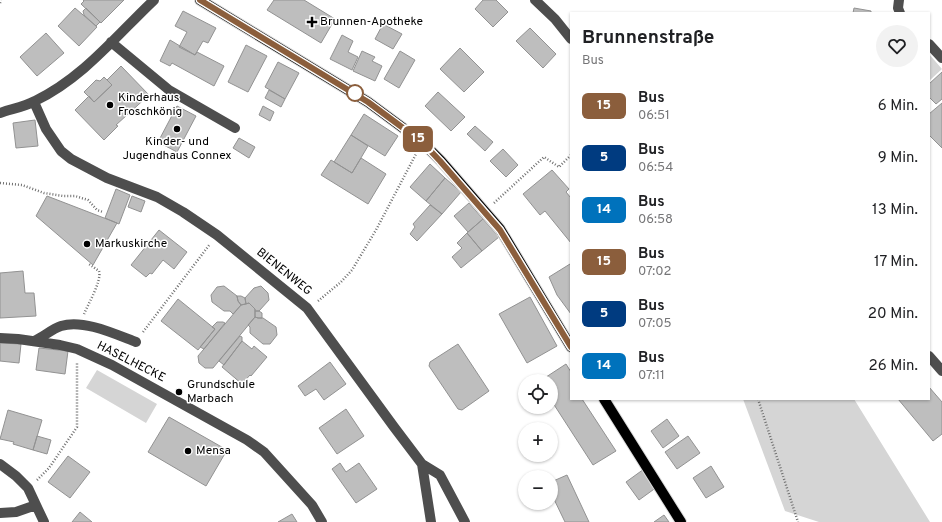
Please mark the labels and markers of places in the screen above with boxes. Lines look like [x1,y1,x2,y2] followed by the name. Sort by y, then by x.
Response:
[320,14,423,30] place label: Brunnen-Apotheke
[307,17,317,27] marker: Brunnen-Apotheke
[346,84,364,102] unlabelled marker
[118,90,182,120] place label: Kinderhaus Froschkönig
[105,100,115,110] marker: Kinderhaus Froschkönig
[172,124,182,134] marker: Kinder- und Jugendhaus Connex
[122,134,232,164] place label: Kinder- und Jugendhaus Connex
[95,236,167,252] place label: Markuskirche
[82,239,92,249] marker: Markuskirche
[187,377,255,407] place label: Grundschule Marbach
[174,387,184,397] marker: Grundschule Marbach
[196,443,231,459] place label: Mensa
[183,446,193,456] marker: Mensa

